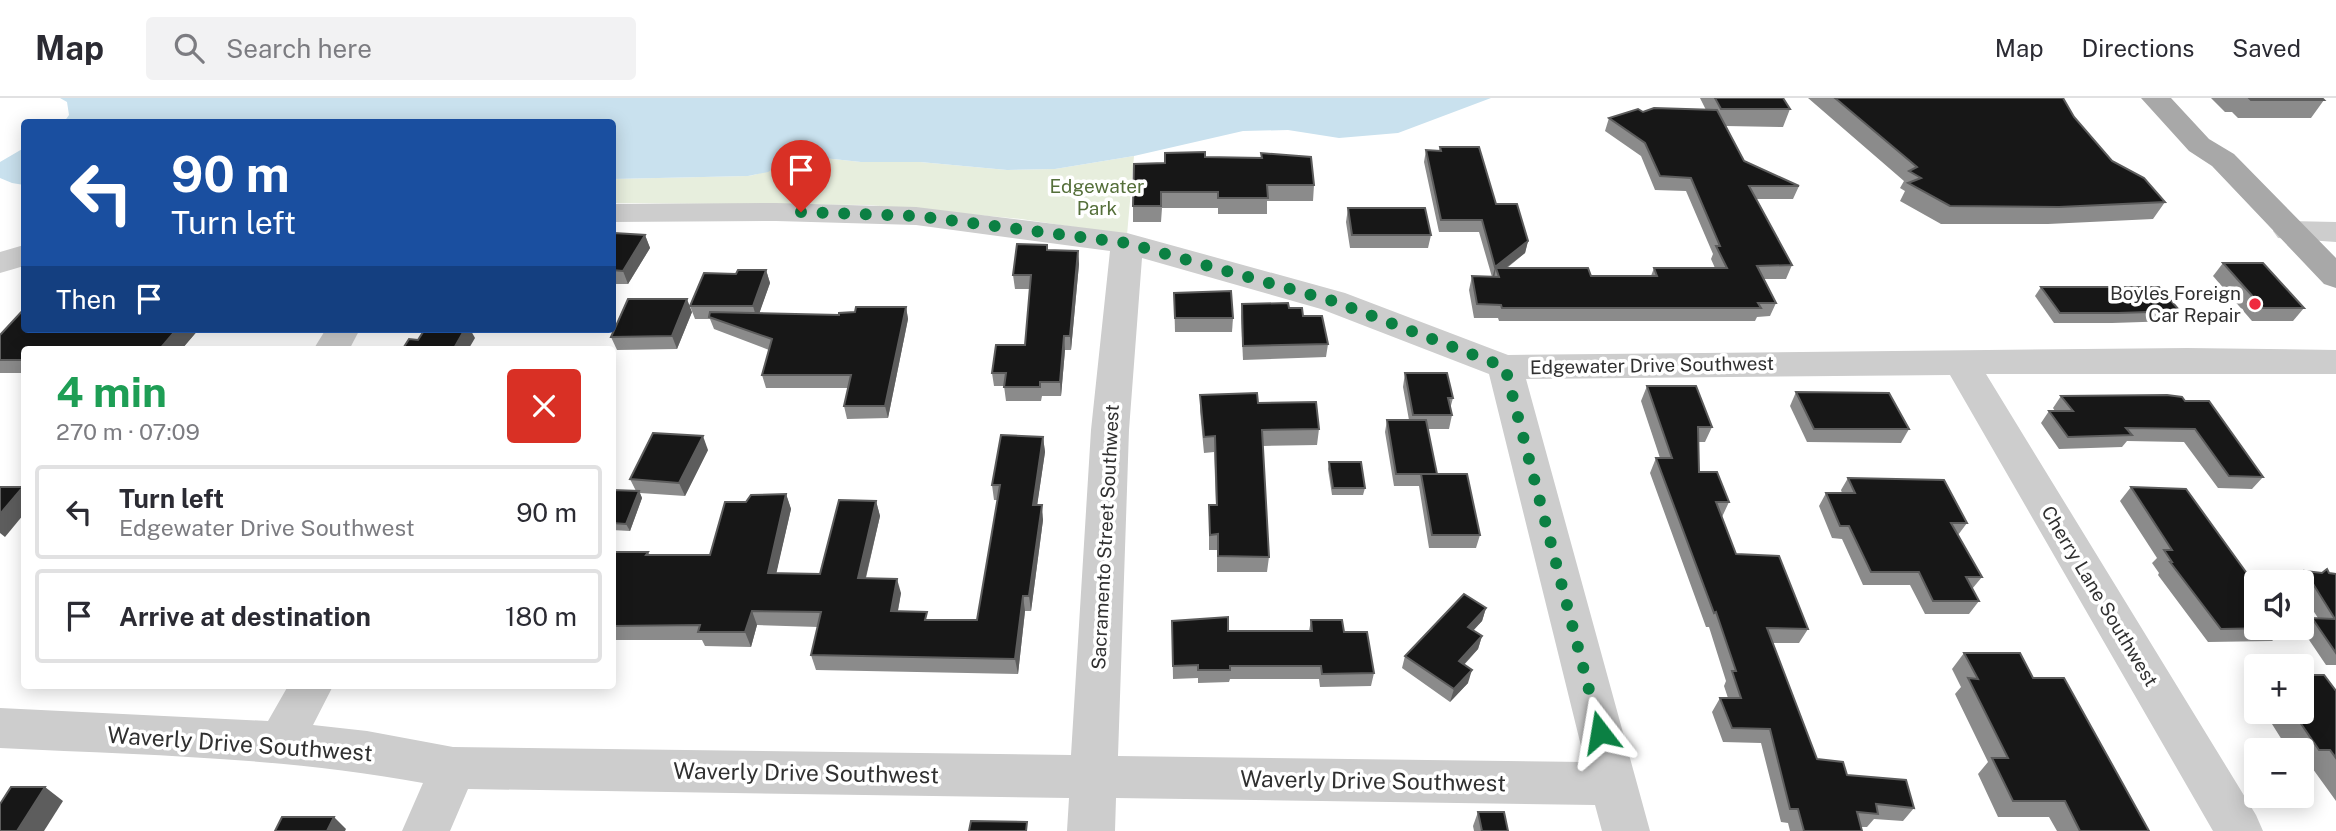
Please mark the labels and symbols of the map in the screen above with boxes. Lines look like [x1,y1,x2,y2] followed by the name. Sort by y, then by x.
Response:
[771,140,831,212] pin
[1049,175,1145,219] park label: Edgewater Park
[2110,282,2241,326] place label: Boyles Foreign Car Repair
[2247,296,2263,312] marker: Boyles Foreign Car Repair
[1530,352,1774,378] street label: Edgewater Drive Southwest
[1087,404,1123,670] street label: Sacramento Street Southwest
[2037,502,2163,690] street label: Cherry Lane Southwest
[1563,695,1637,769] position arrow
[106,721,374,766] street label: Waverly Drive Southwest
[673,757,939,788] street label: Waverly Drive Southwest
[1240,765,1506,796] street label: Waverly Drive Southwest

